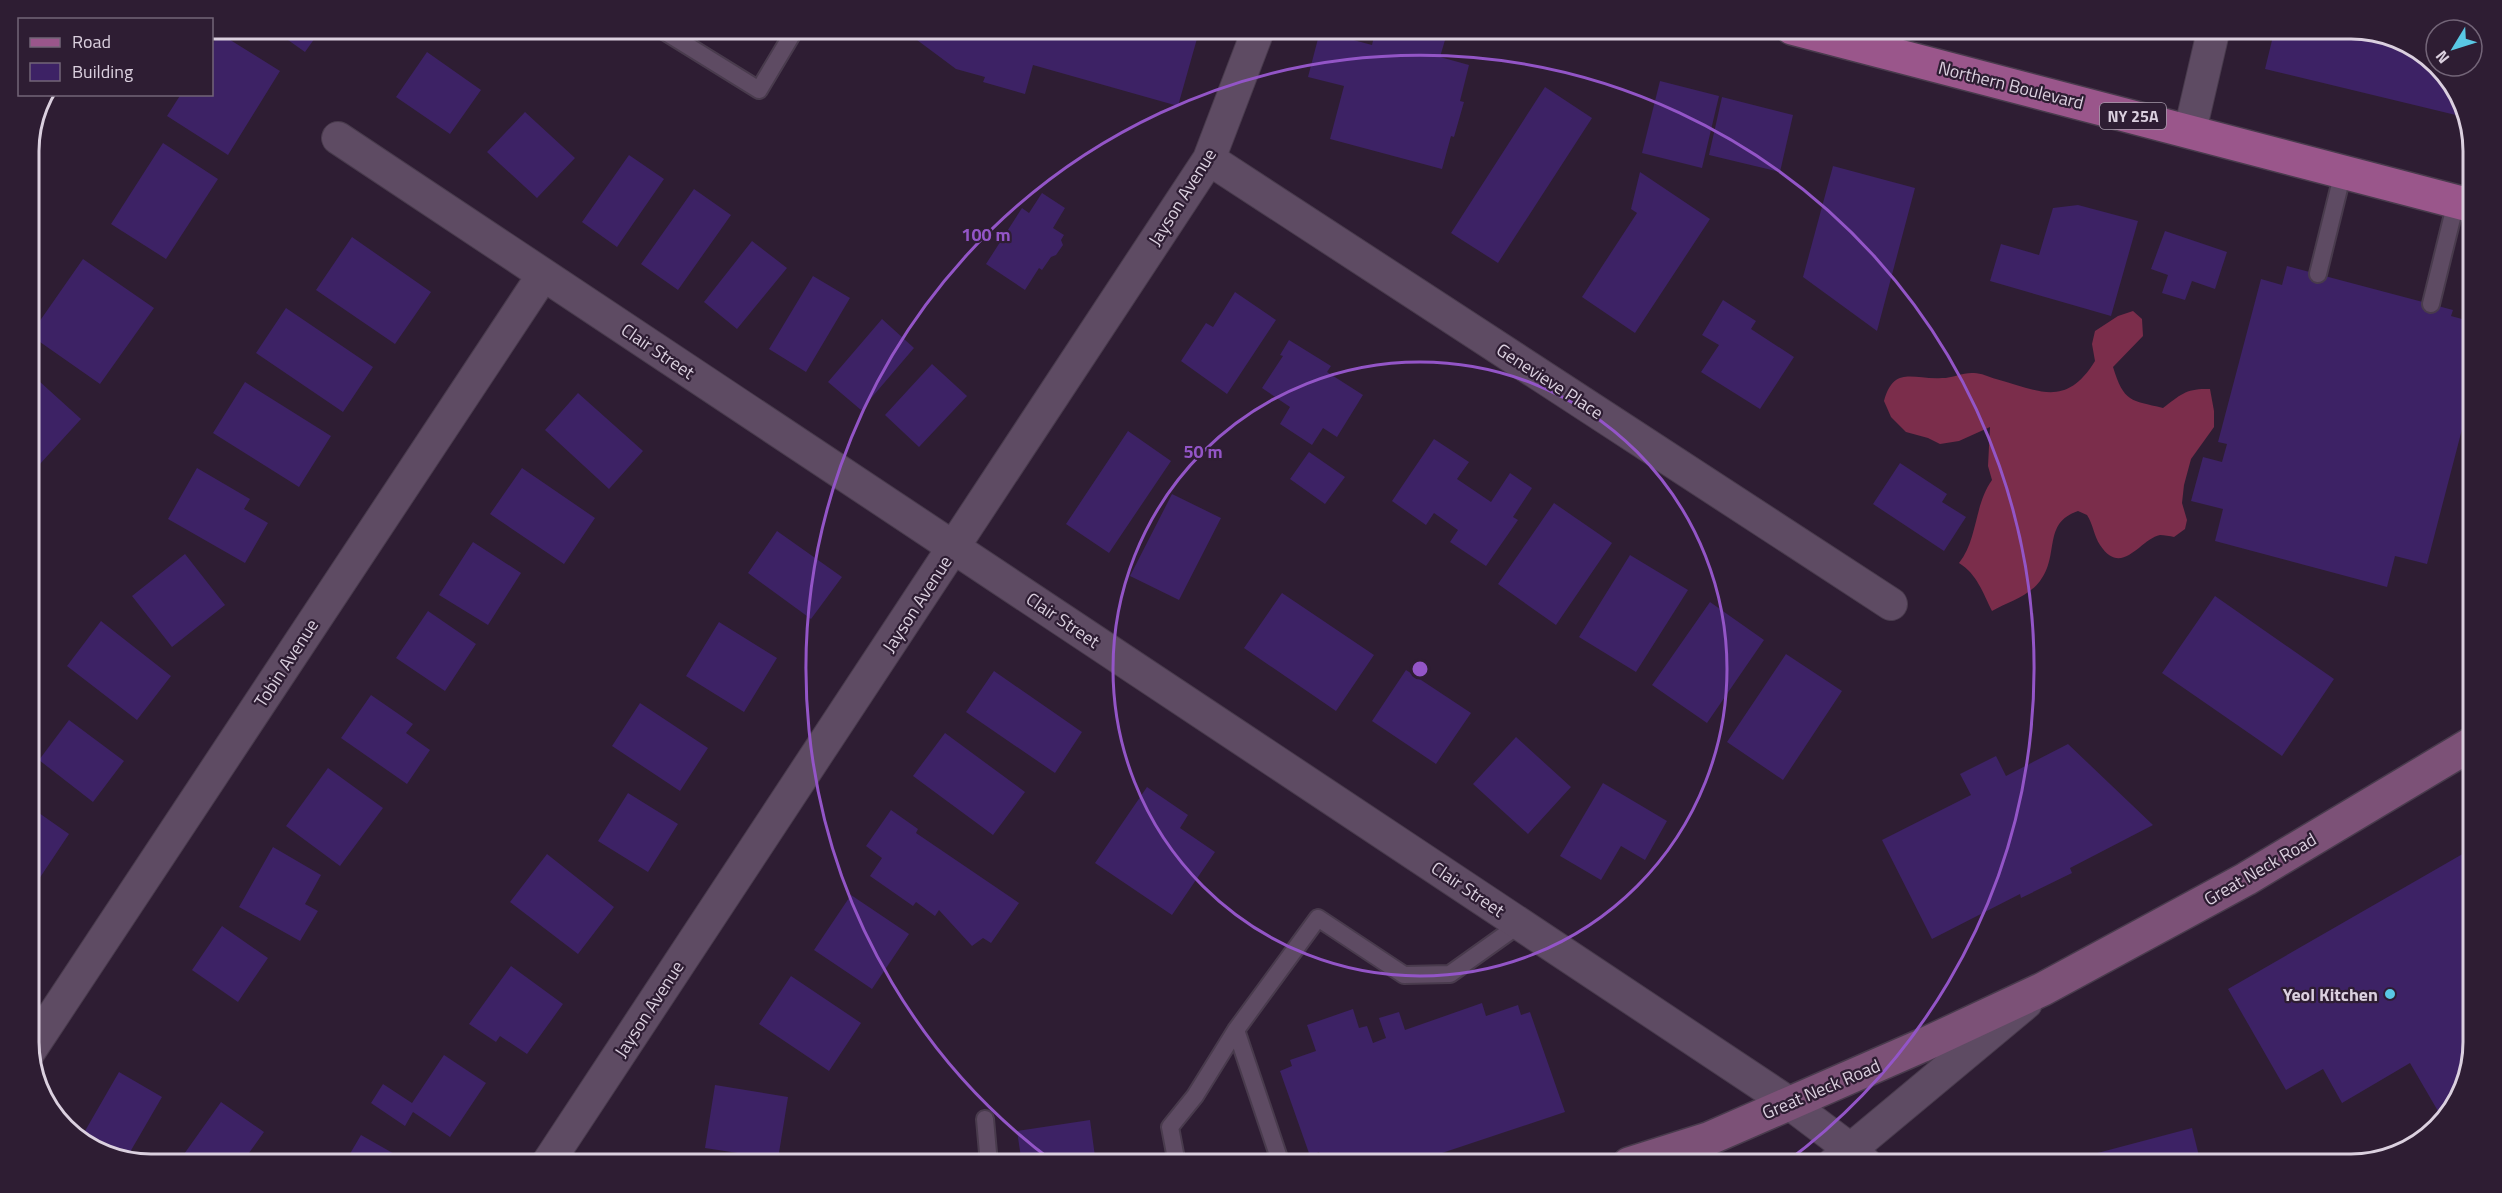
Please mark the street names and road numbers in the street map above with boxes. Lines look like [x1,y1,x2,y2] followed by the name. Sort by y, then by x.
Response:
[1935,54,2087,116] street label: Northern Boulevard
[2100,103,2166,129] road number: NY 25A
[1141,143,1223,251] street label: Jayson Avenue
[616,316,701,386] street label: Clair Street
[1491,336,1609,426] street label: Genevieve Place
[876,550,958,658] street label: Jayson Avenue
[1021,585,1106,655] street label: Clair Street
[247,613,325,713] street label: Tobin Avenue
[2199,826,2321,912] street label: Great Neck Road
[1426,854,1511,924] street label: Clair Street
[608,955,690,1063] street label: Jayson Avenue
[1758,1052,1884,1126] street label: Great Neck Road

